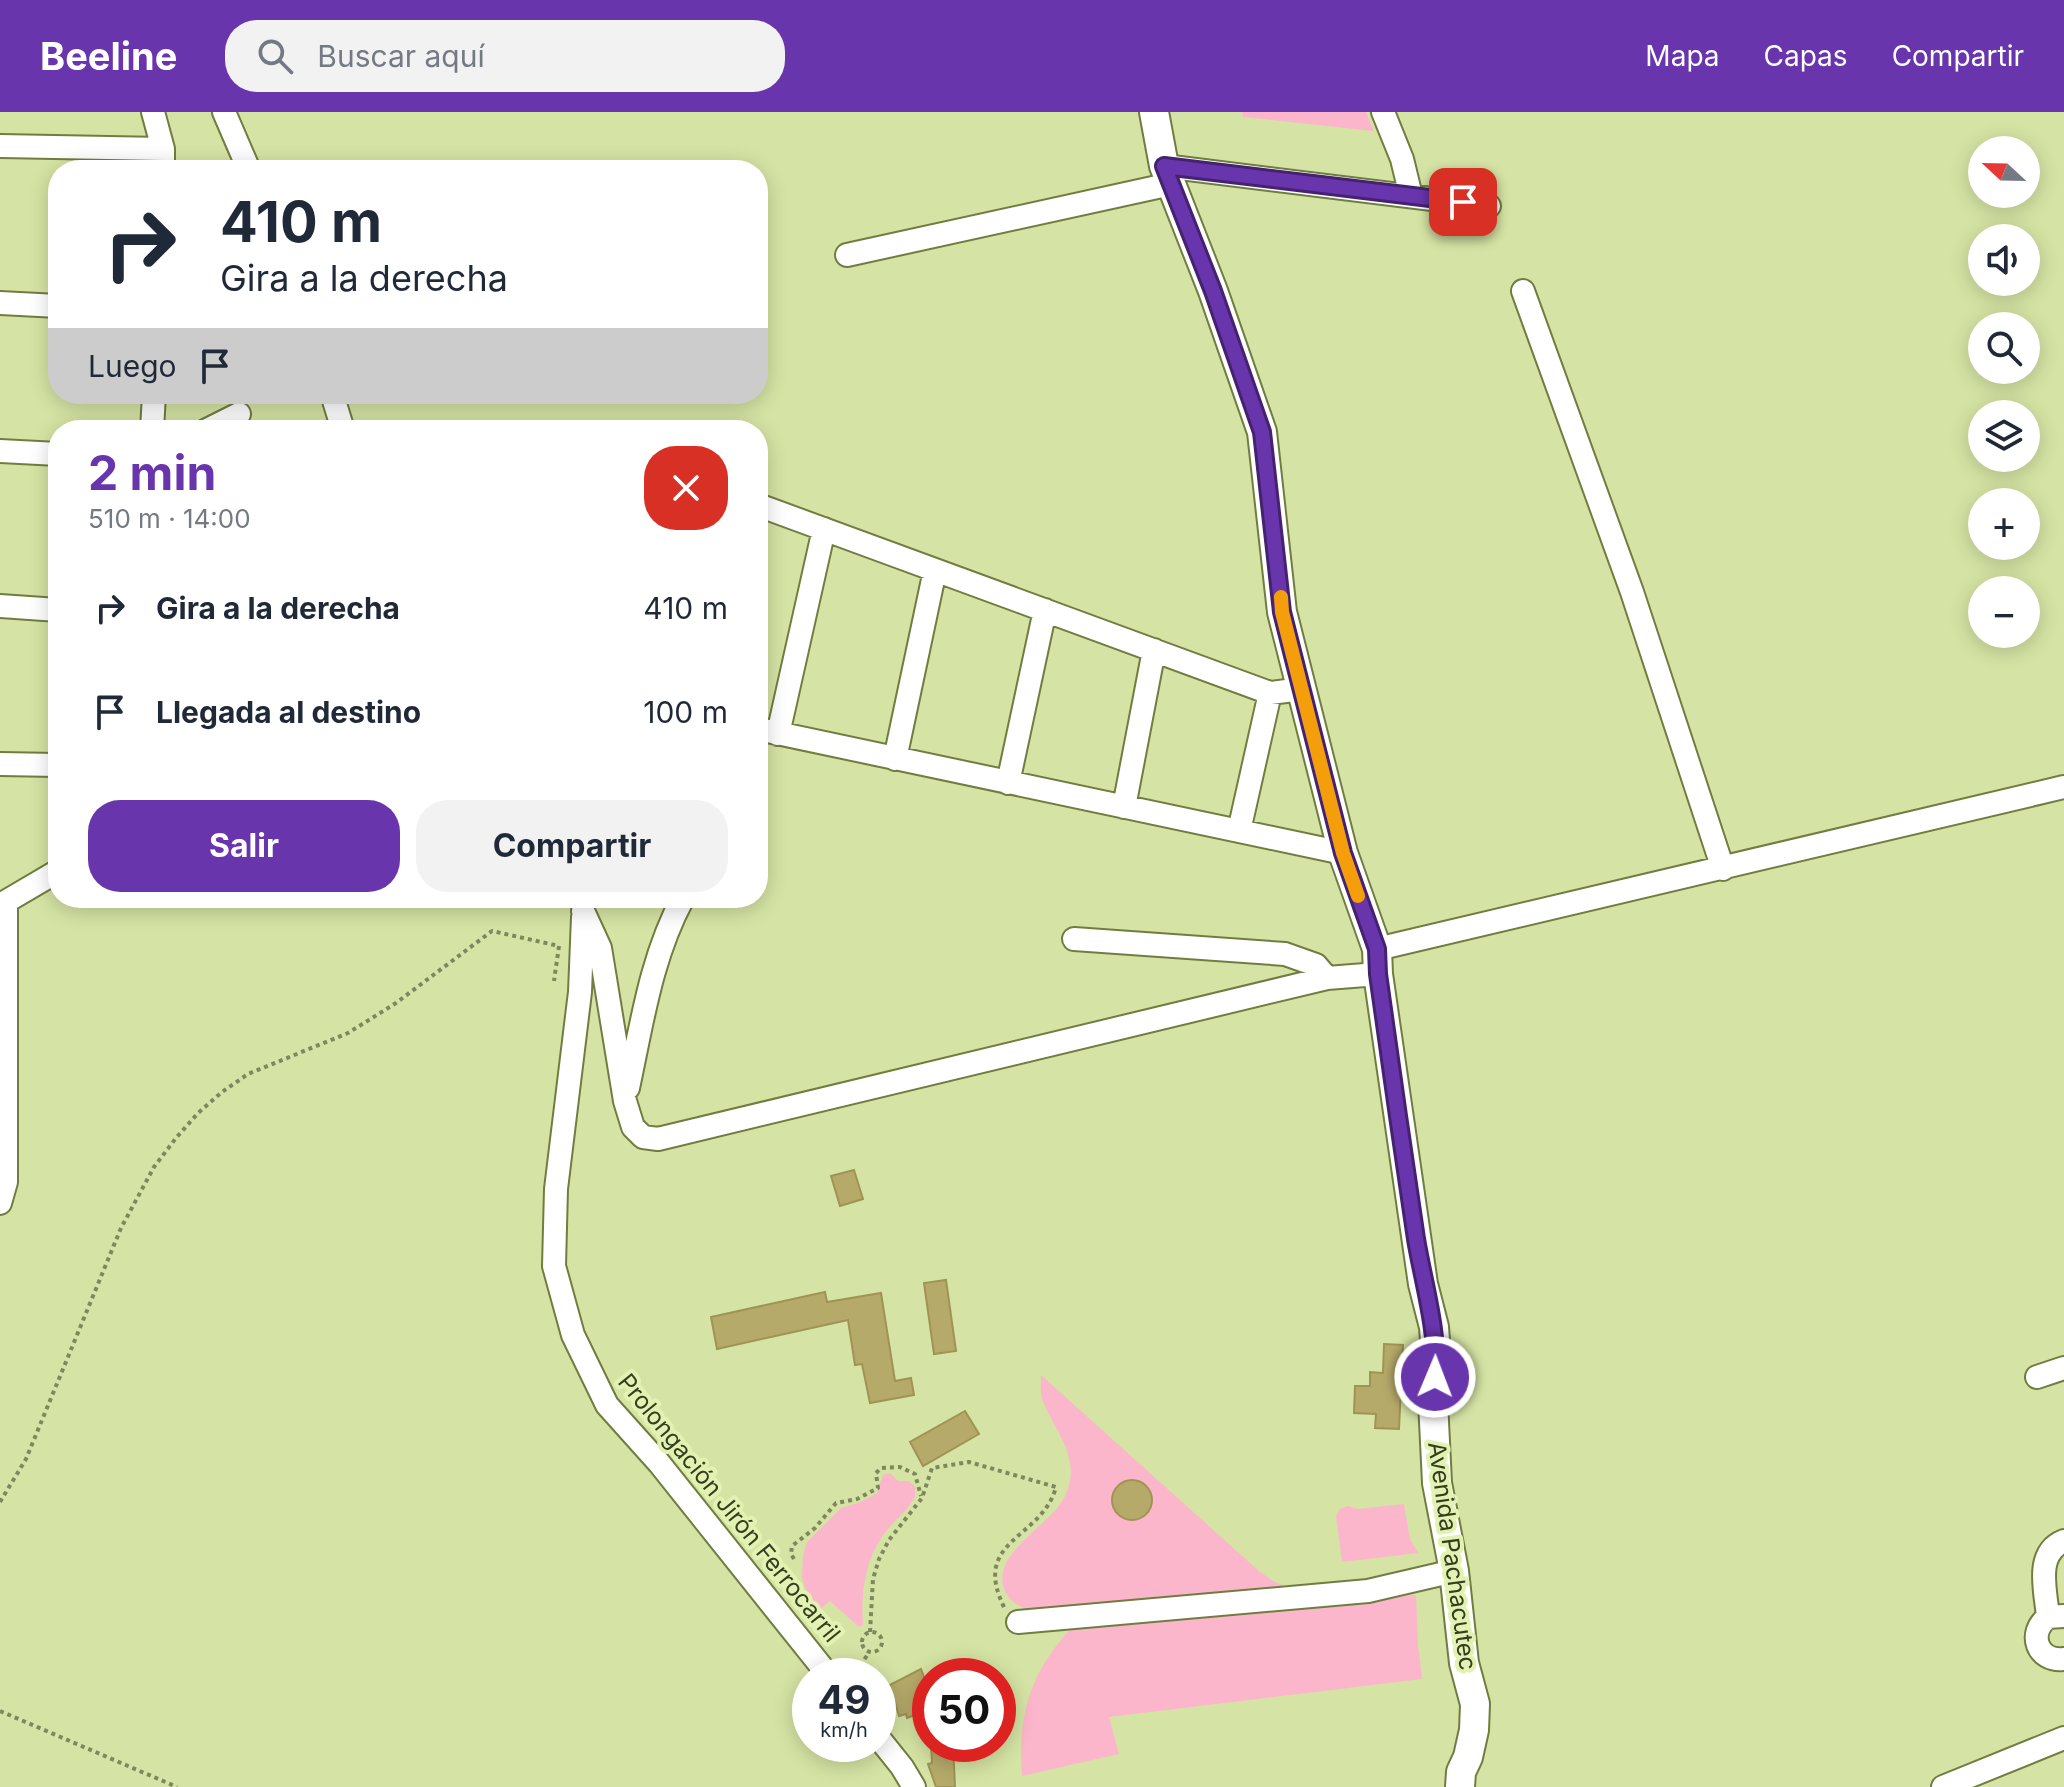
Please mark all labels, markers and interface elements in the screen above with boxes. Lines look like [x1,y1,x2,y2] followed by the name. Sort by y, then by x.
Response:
[225,20,785,92] search box
[40,33,177,79] text: Beeline
[253,34,297,78] icon: search
[317,38,485,74] text: Buscar aquí
[1645,39,1720,73] text: Mapa
[1764,39,1848,73] text: Capas
[1892,39,2024,73] text: Compartir
[1968,136,2040,208] north arrow
[1968,136,2040,648] map controls
[1429,168,1497,236] pin
[1441,180,1485,224] icon: arrive
[220,188,382,256] text: 410 m
[88,192,192,296] icon: right
[1968,224,2040,296] button: sound
[220,256,508,300] text: Gira a la derecha
[1968,312,2040,384] button: search
[193,344,237,388] icon: arrive
[88,348,177,384] text: Luego
[1968,400,2040,472] button: layers
[88,443,216,502] text: 2 min
[644,446,728,530] button: close
[1968,488,2040,560] button: +
[88,503,251,534] text: 510 m · 14:00
[1968,576,2040,648] button: −
[88,586,132,630] icon: right
[156,590,400,626] text: Gira a la derecha
[643,590,728,626] text: 410 m
[88,690,132,734] icon: arrive
[156,694,421,730] text: Llegada al destino
[643,694,728,730] text: 100 m
[88,800,400,892] button: Salir
[416,800,728,892] button: Compartir
[1393,1335,1477,1419] position arrow
[612,1368,847,1648] street label: Prolongación Jirón Ferrocarril
[1422,1440,1483,1672] street label: Avenida Pachacutec
[912,1658,1016,1762] speed limit sign: 50
[817,1675,871,1724] text: 49
[820,1718,868,1742] text: km/h

